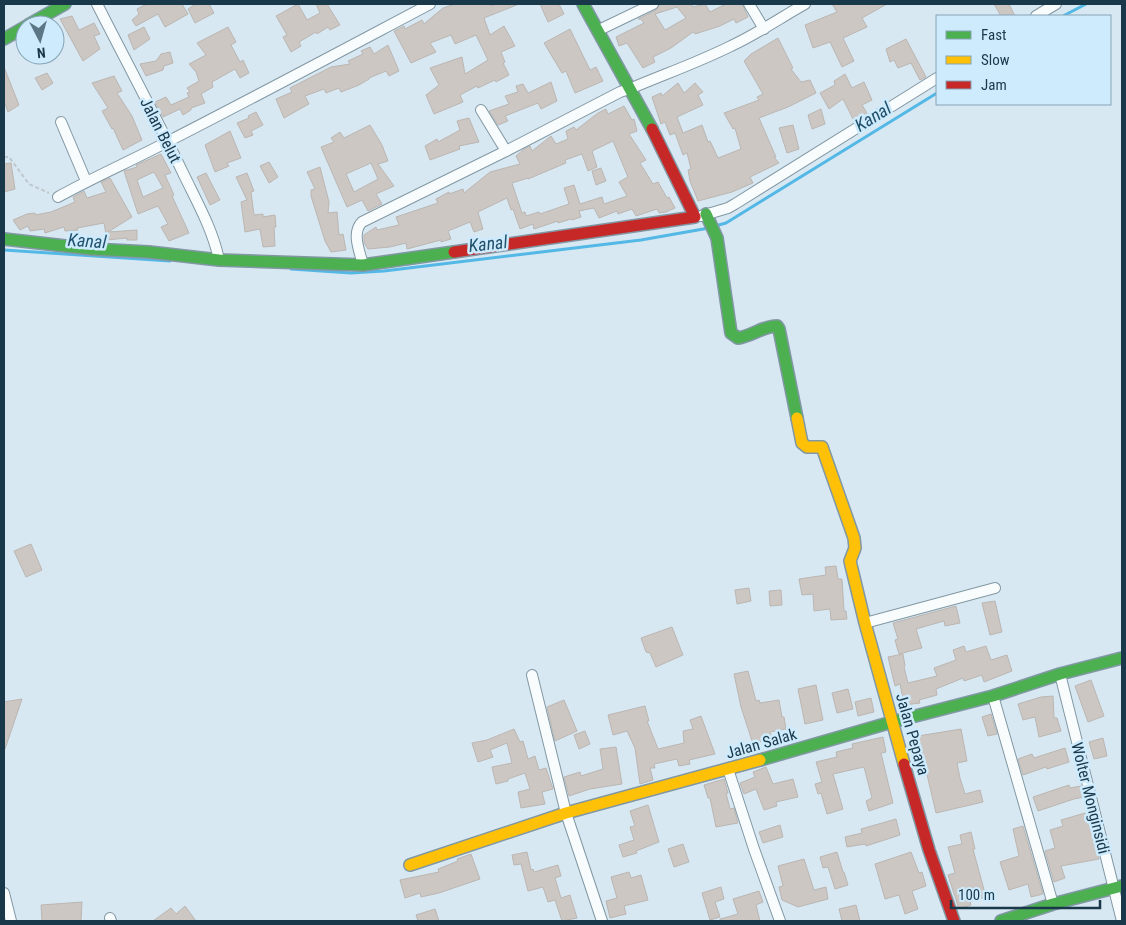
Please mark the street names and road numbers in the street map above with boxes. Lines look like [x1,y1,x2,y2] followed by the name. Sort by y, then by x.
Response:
[136,94,185,166] street label: Jalan Belut
[892,691,933,777] street label: Jalan Pepaya
[724,724,799,763] street label: Jalan Salak
[1067,740,1114,856] street label: Wolter Monginsidi

